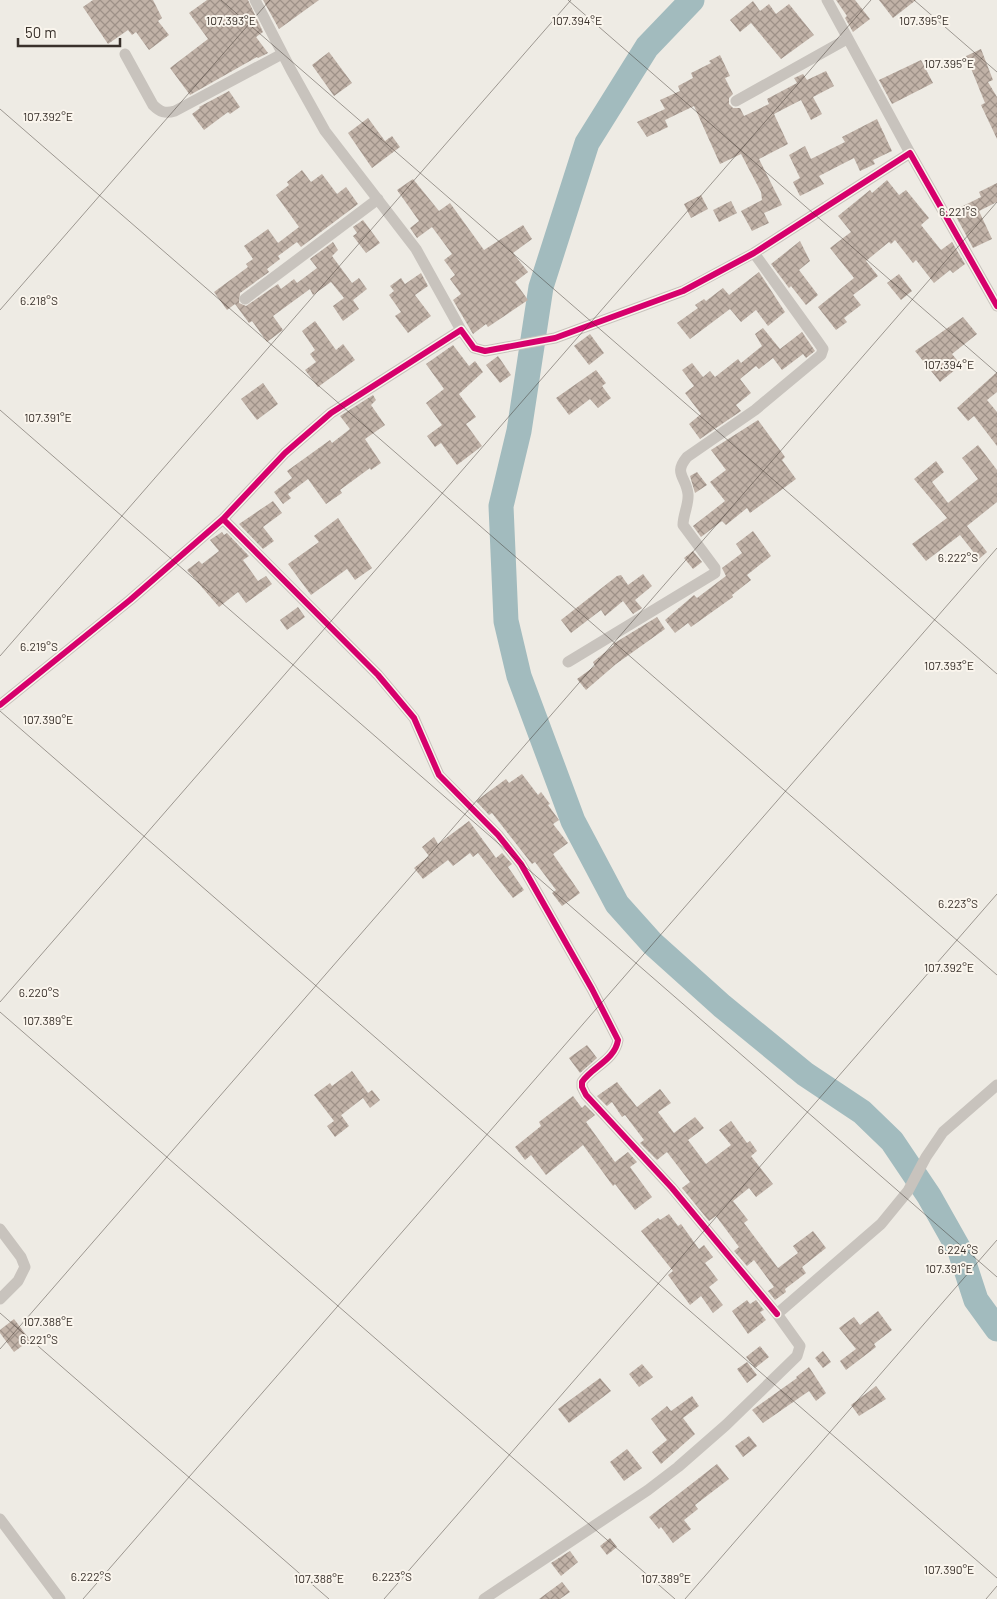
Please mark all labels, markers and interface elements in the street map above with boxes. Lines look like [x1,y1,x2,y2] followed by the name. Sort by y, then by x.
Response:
[206,13,256,27] text: 107.393°E
[552,13,602,27] text: 107.394°E
[899,13,949,27] text: 107.395°E
[18,15,120,47] scale bar
[25,23,57,41] text: 50 m
[924,56,974,70] text: 107.395°E
[23,109,73,123] text: 107.392°E
[939,204,977,218] text: 6.221°S
[20,293,58,307] text: 6.218°S
[924,357,974,371] text: 107.394°E
[24,410,72,424] text: 107.391°E
[938,550,978,564] text: 6.222°S
[20,639,58,653] text: 6.219°S
[924,658,974,672] text: 107.393°E
[23,712,73,726] text: 107.390°E
[938,896,978,910] text: 6.223°S
[924,960,974,974] text: 107.392°E
[19,985,59,999] text: 6.220°S
[23,1013,73,1027] text: 107.389°E
[938,1242,978,1256] text: 6.224°S
[925,1261,973,1275] text: 107.391°E
[23,1314,73,1328] text: 107.388°E
[20,1332,58,1346] text: 6.221°S
[924,1562,974,1576] text: 107.390°E
[71,1569,111,1583] text: 6.222°S
[372,1569,412,1583] text: 6.223°S
[294,1571,344,1585] text: 107.388°E
[641,1571,691,1585] text: 107.389°E

